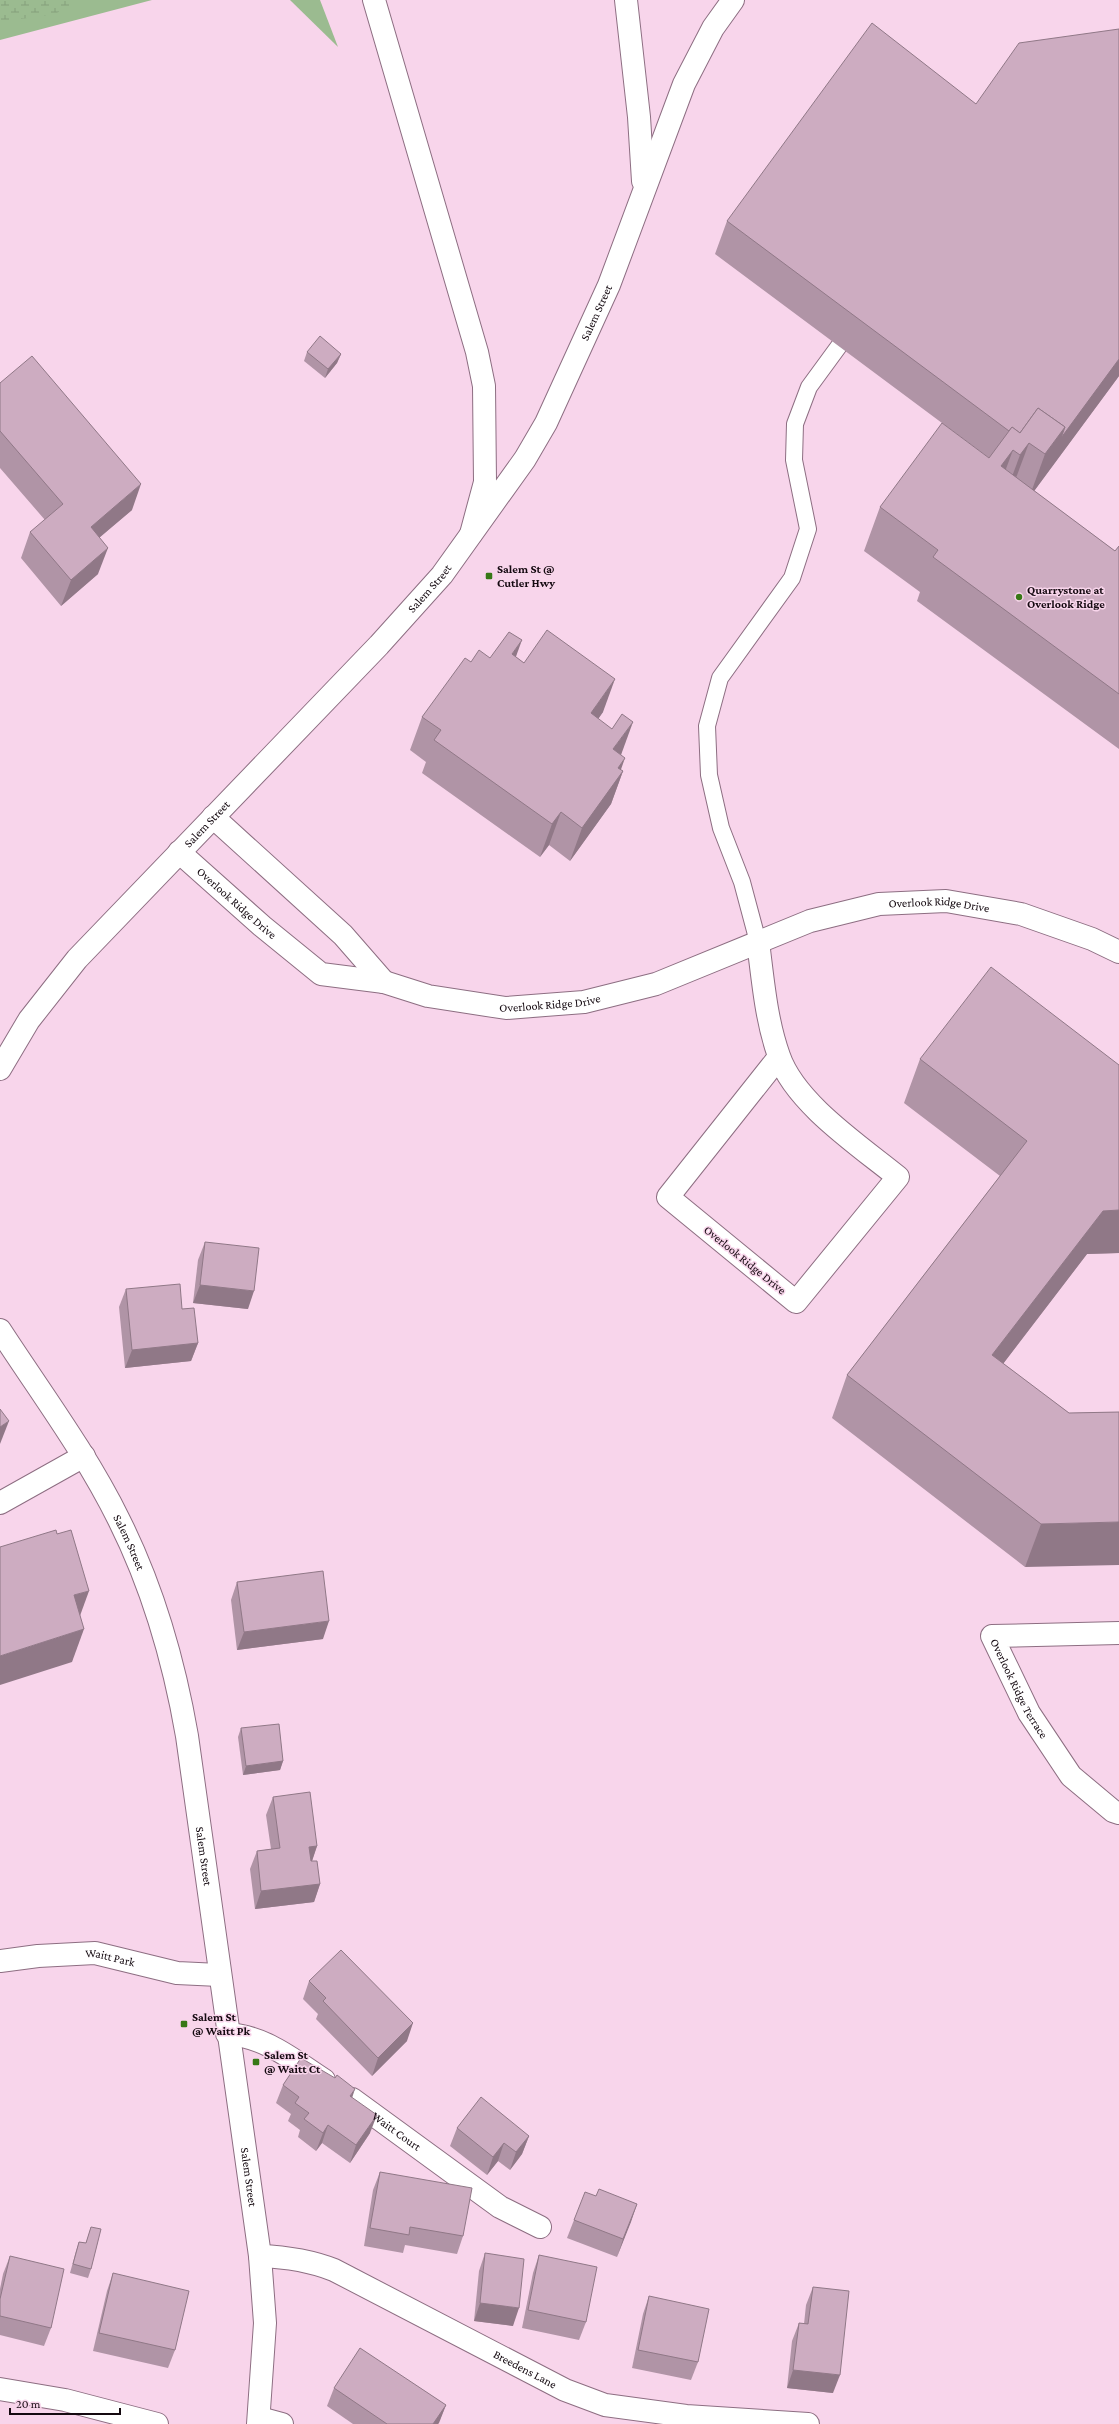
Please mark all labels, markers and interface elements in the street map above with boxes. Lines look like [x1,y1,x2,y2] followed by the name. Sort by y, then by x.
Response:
[578,282,616,343] street label: Salem Street
[405,561,455,616] street label: Salem Street
[497,562,555,590] place label: Salem St @ Cutler Hwy
[484,571,494,581] marker: Salem St @ Cutler Hwy
[1027,583,1105,611] place label: Quarrystone at Overlook Ridge
[1014,592,1024,602] marker: Quarrystone at Overlook Ridge
[181,797,233,850] street label: Salem Street
[194,864,279,942] street label: Overlook Ridge Drive
[888,894,990,915] street label: Overlook Ridge Drive
[498,991,602,1015] street label: Overlook Ridge Drive
[701,1223,789,1297] street label: Overlook Ridge Drive
[110,1512,148,1573] street label: Salem Street
[987,1636,1051,1741] street label: Overlook Ridge Terrace
[193,1826,215,1888] street label: Salem Street
[85,1946,137,1970] street label: Waitt Park
[192,2010,251,2038] place label: Salem St @ Waitt Pk
[179,2019,189,2029] marker: Salem St @ Waitt Pk
[264,2048,321,2076] place label: Salem St @ Waitt Ct
[251,2057,261,2067] marker: Salem St @ Waitt Ct
[369,2109,424,2154] street label: Waitt Court
[238,2147,260,2209] street label: Salem Street
[491,2347,559,2391] street label: Breedens Lane
[10,2390,120,2416] scale bar
[16,2397,41,2411] text: 20 m

